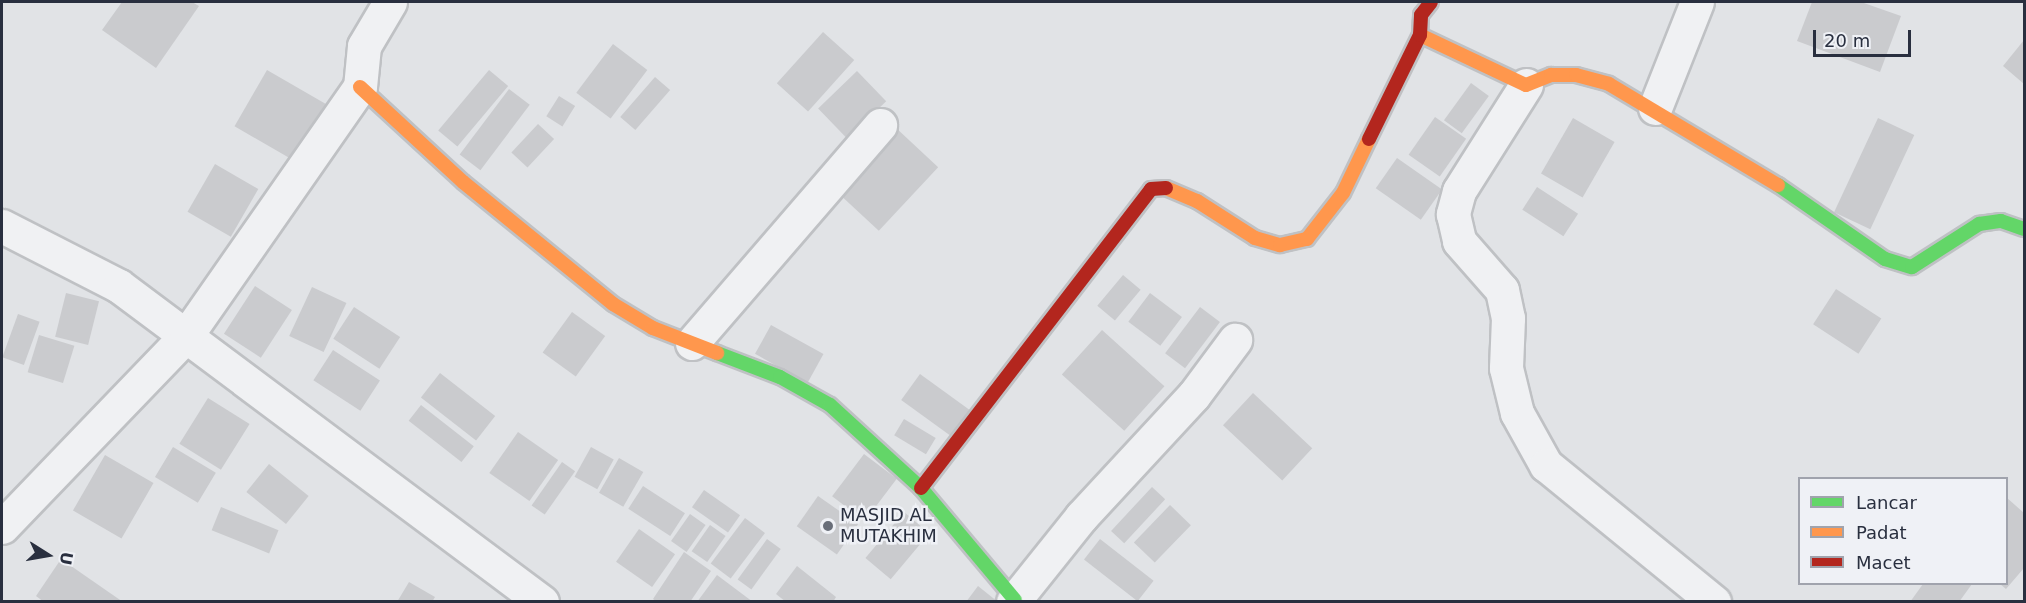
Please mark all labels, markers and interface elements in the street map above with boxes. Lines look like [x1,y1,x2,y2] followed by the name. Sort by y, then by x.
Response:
[1816,18,1914,56] scale bar
[1824,30,1870,51] text: 20 m
[1798,477,2008,585] legend
[1856,492,1917,513] text: Lancar
[840,505,937,548] place label: MASJID AL MUTAKHIM
[821,519,835,533] marker: MASJID AL MUTAKHIM
[1856,522,1907,543] text: Padat
[18,525,78,585] north arrow
[56,550,77,567] text: U
[1856,552,1911,573] text: Macet

